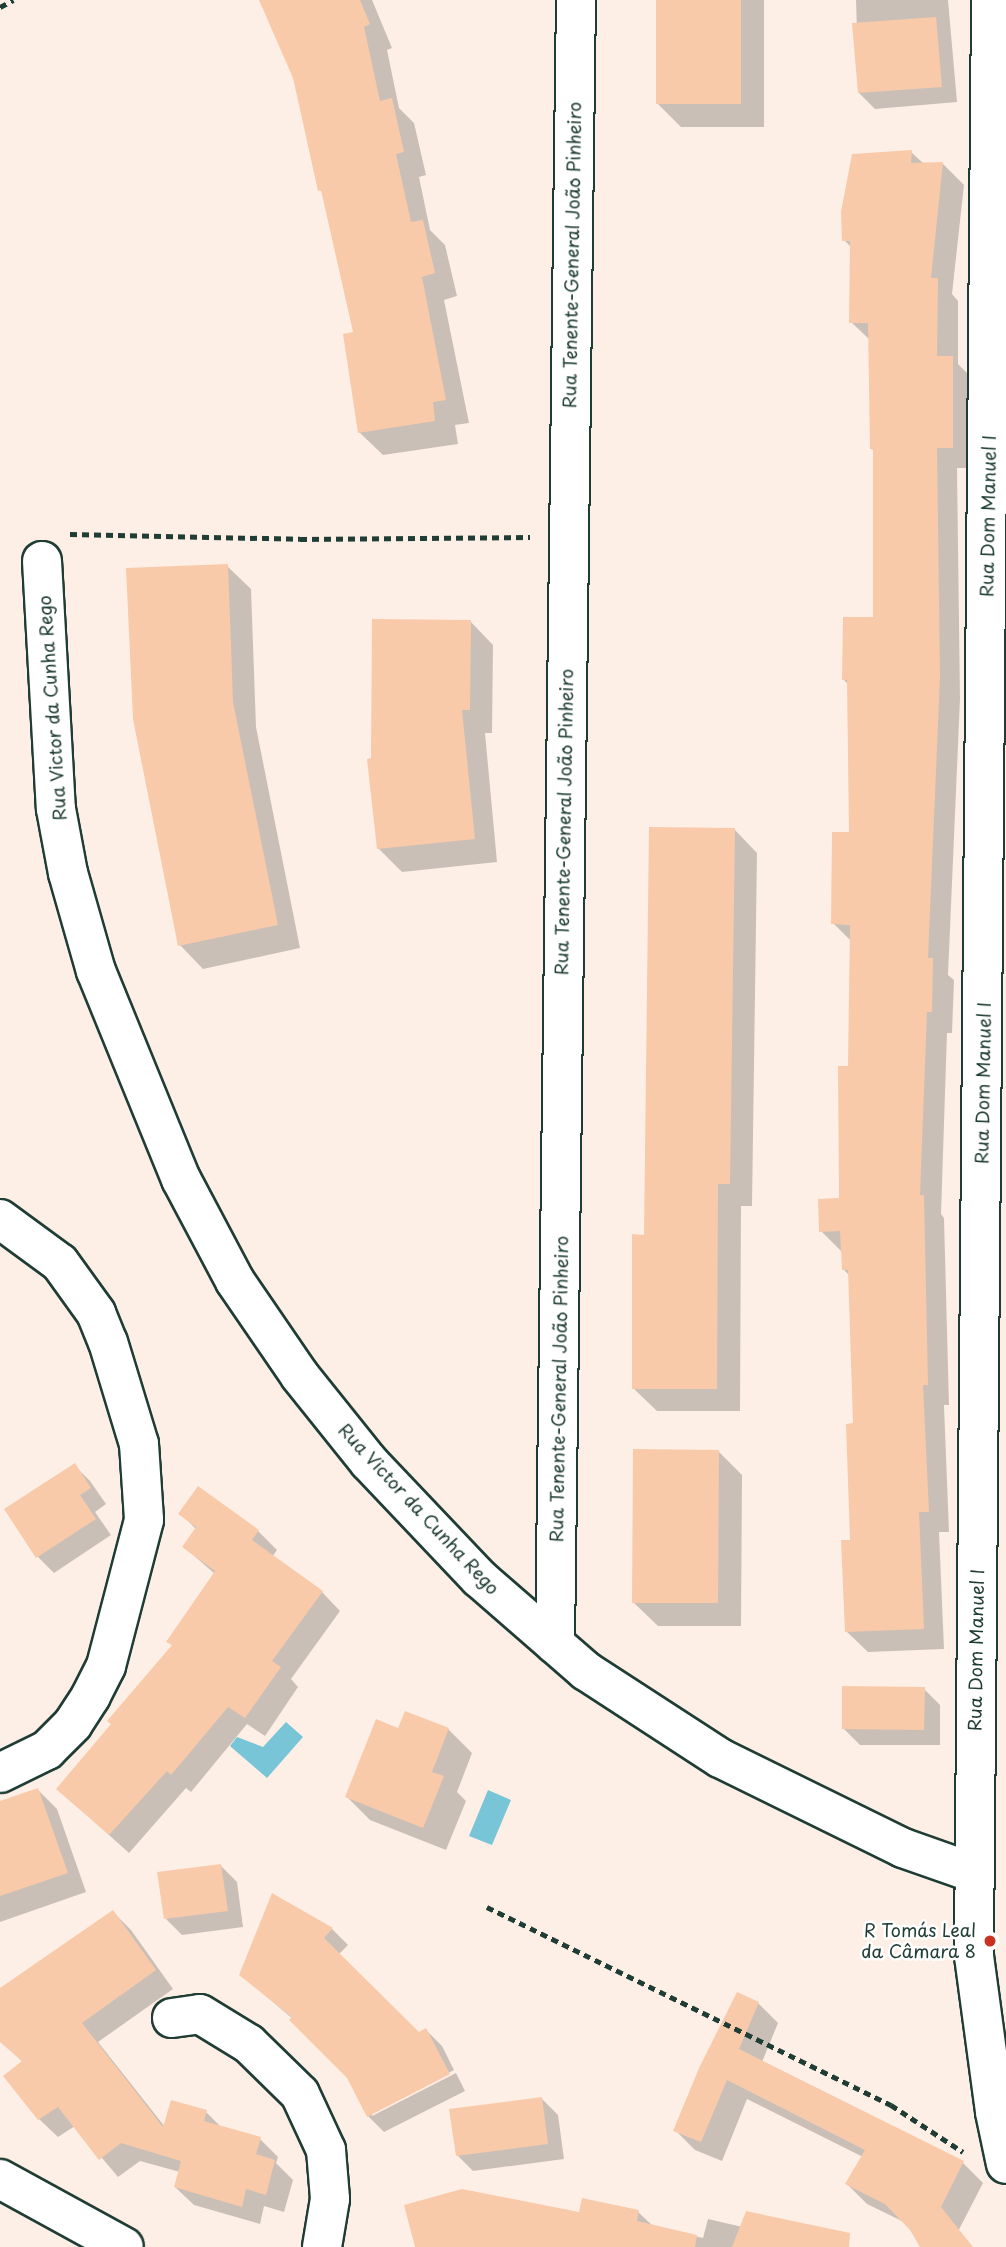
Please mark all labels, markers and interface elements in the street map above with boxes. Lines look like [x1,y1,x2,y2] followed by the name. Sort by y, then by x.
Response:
[559,101,585,409] street label: Rua Tenente-General João Pinheiro
[976,435,1000,597] street label: Rua Dom Manuel I
[33,593,71,823] street label: Rua Victor da Cunha Rego
[551,668,577,976] street label: Rua Tenente-General João Pinheiro
[971,1002,995,1164] street label: Rua Dom Manuel I
[546,1235,572,1543] street label: Rua Tenente-General João Pinheiro
[333,1418,505,1600] street label: Rua Victor da Cunha Rego
[964,1569,988,1731] street label: Rua Dom Manuel I
[860,1920,976,1962] place label: R Tomás Leal da Câmara 8
[982,1933,998,1949] marker: R Tomás Leal da Câmara 8

